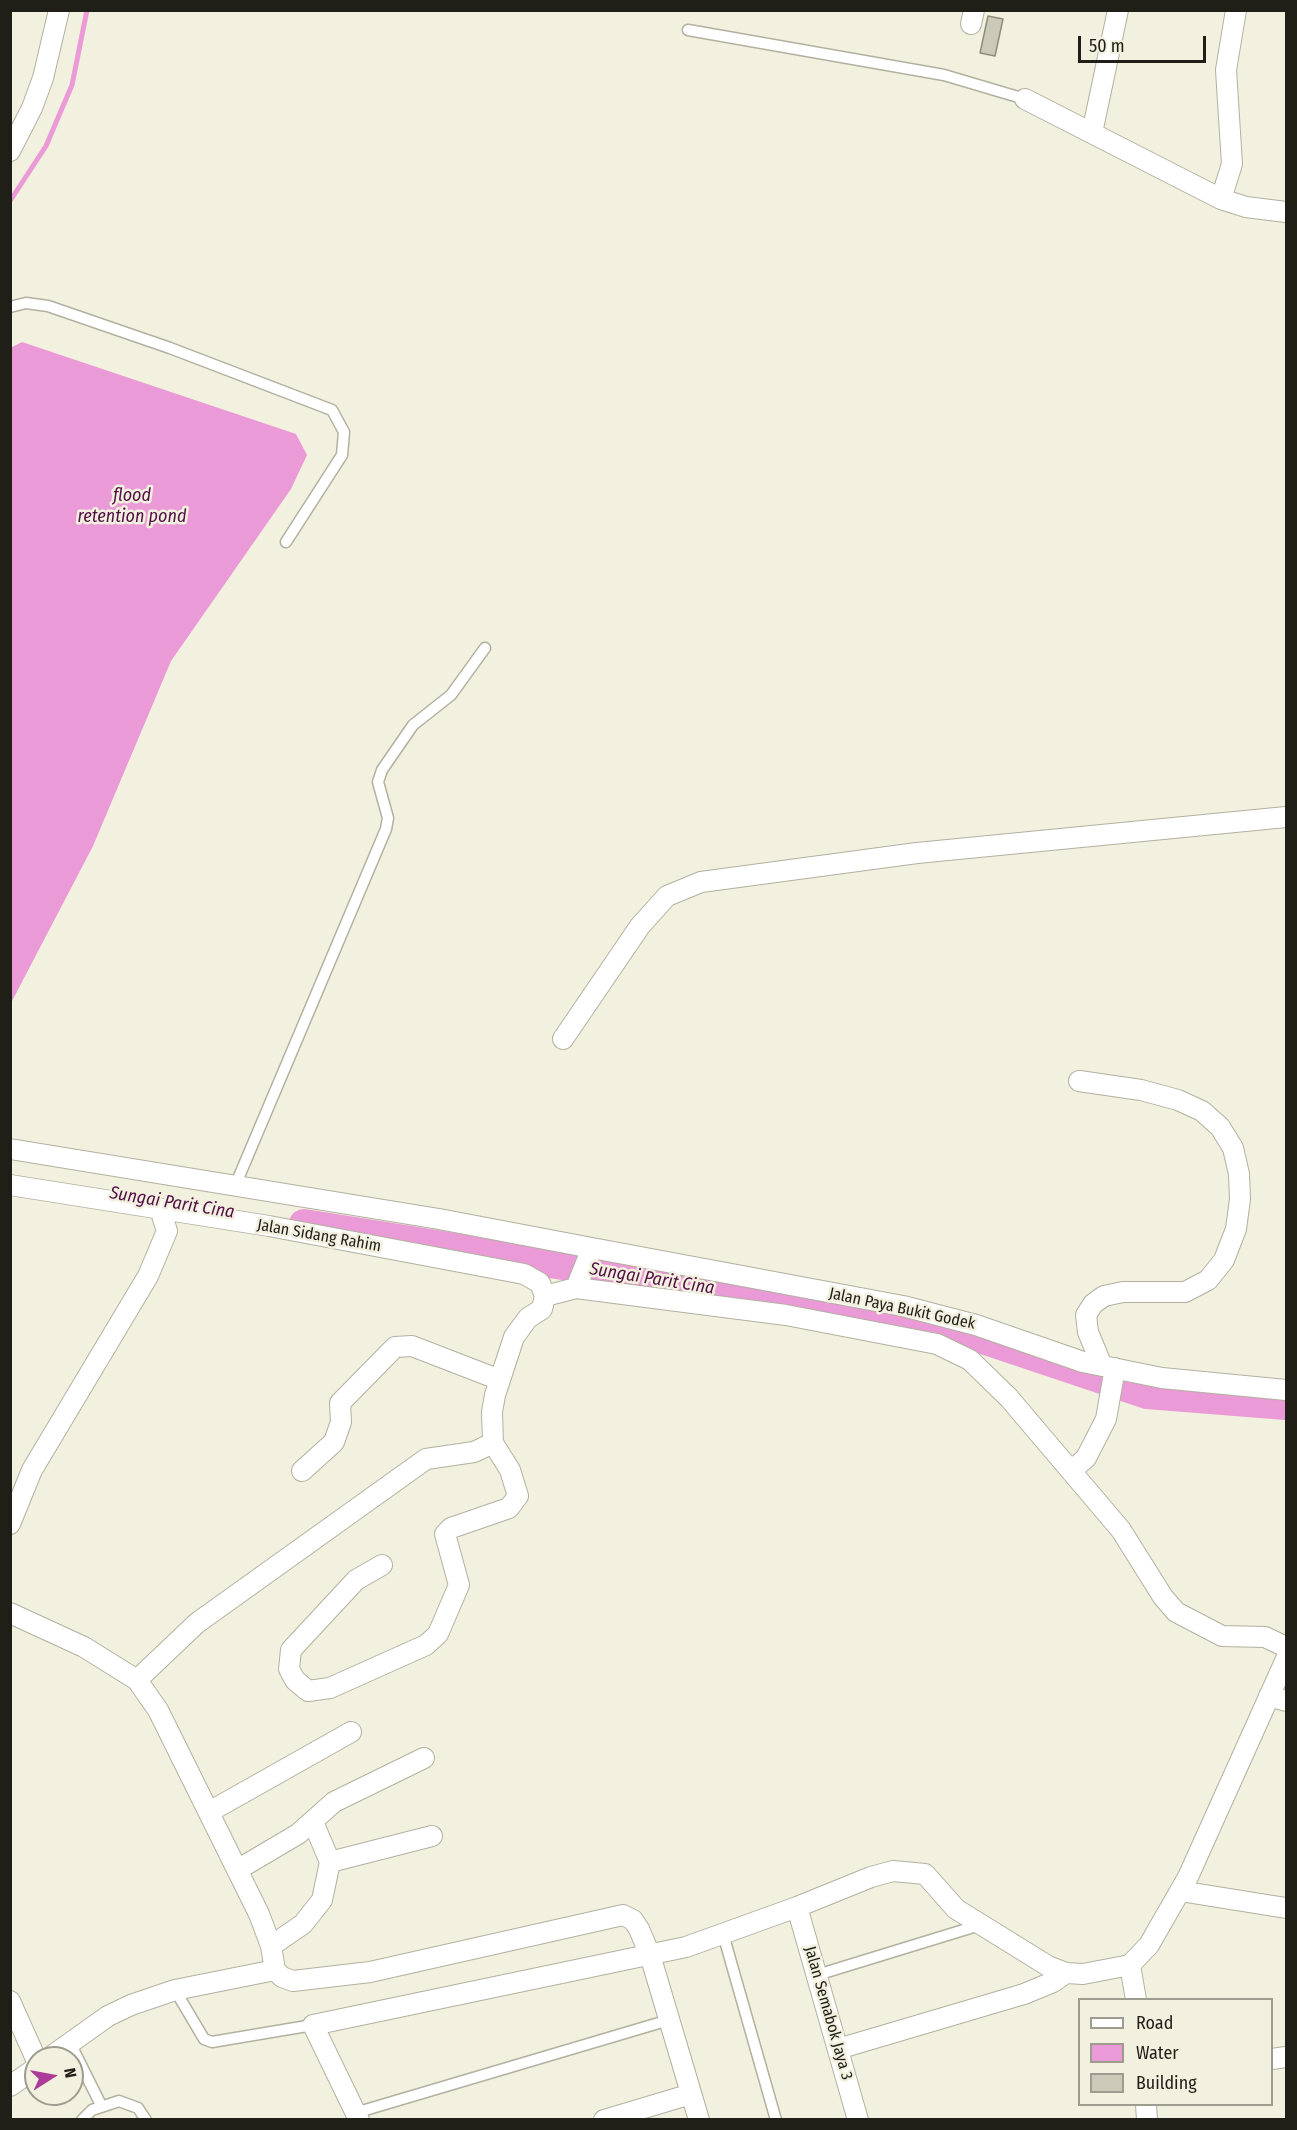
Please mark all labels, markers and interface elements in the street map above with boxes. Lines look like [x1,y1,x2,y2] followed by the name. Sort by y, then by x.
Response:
[1081,24,1208,62] scale bar
[1089,35,1125,57] text: 50 m
[78,485,186,528] water label: flood retention pond
[108,1182,236,1224] water label: Sungai Parit Cina
[256,1216,382,1256] street label: Jalan Sidang Rahim
[588,1258,716,1300] water label: Sungai Parit Cina
[827,1284,977,1334] street label: Jalan Paya Bukit Godek
[800,1944,856,2082] street label: Jalan Semabok Jaya 3
[1078,1998,1273,2106] legend
[1136,2012,1173,2034] text: Road
[1136,2042,1179,2064] text: Water
[24,2046,84,2106] north arrow
[60,2066,80,2079] text: N
[1136,2072,1197,2094] text: Building

